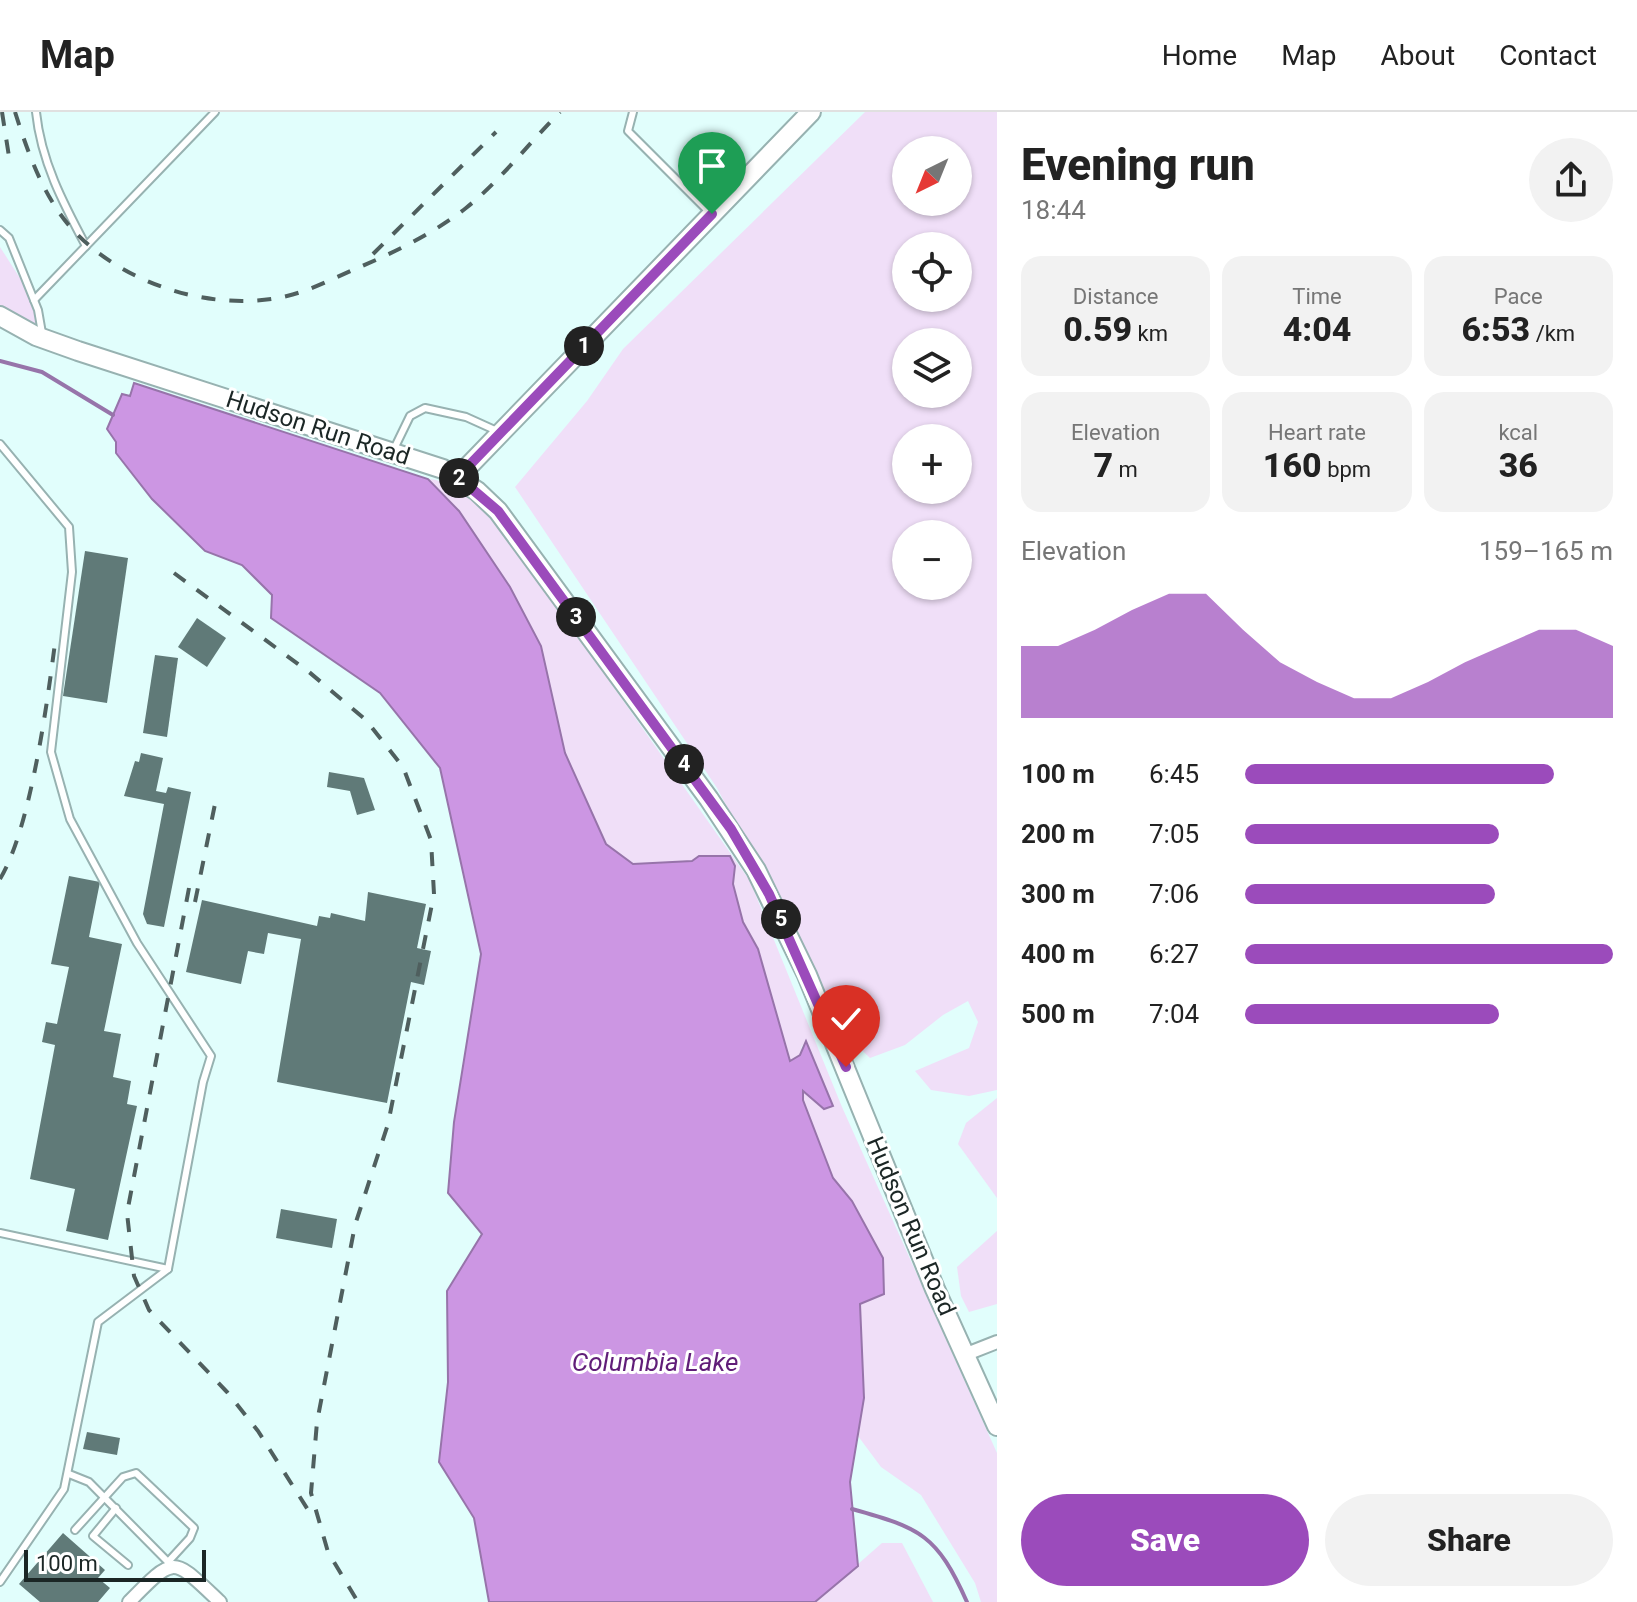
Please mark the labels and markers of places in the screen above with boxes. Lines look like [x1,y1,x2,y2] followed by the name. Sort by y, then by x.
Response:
[678,132,746,214] pin
[564,326,604,366] pin: 1
[439,458,479,498] pin: 2
[556,597,596,637] pin: 3
[664,744,704,784] pin: 4
[761,899,801,939] pin: 5
[812,985,880,1067] pin

